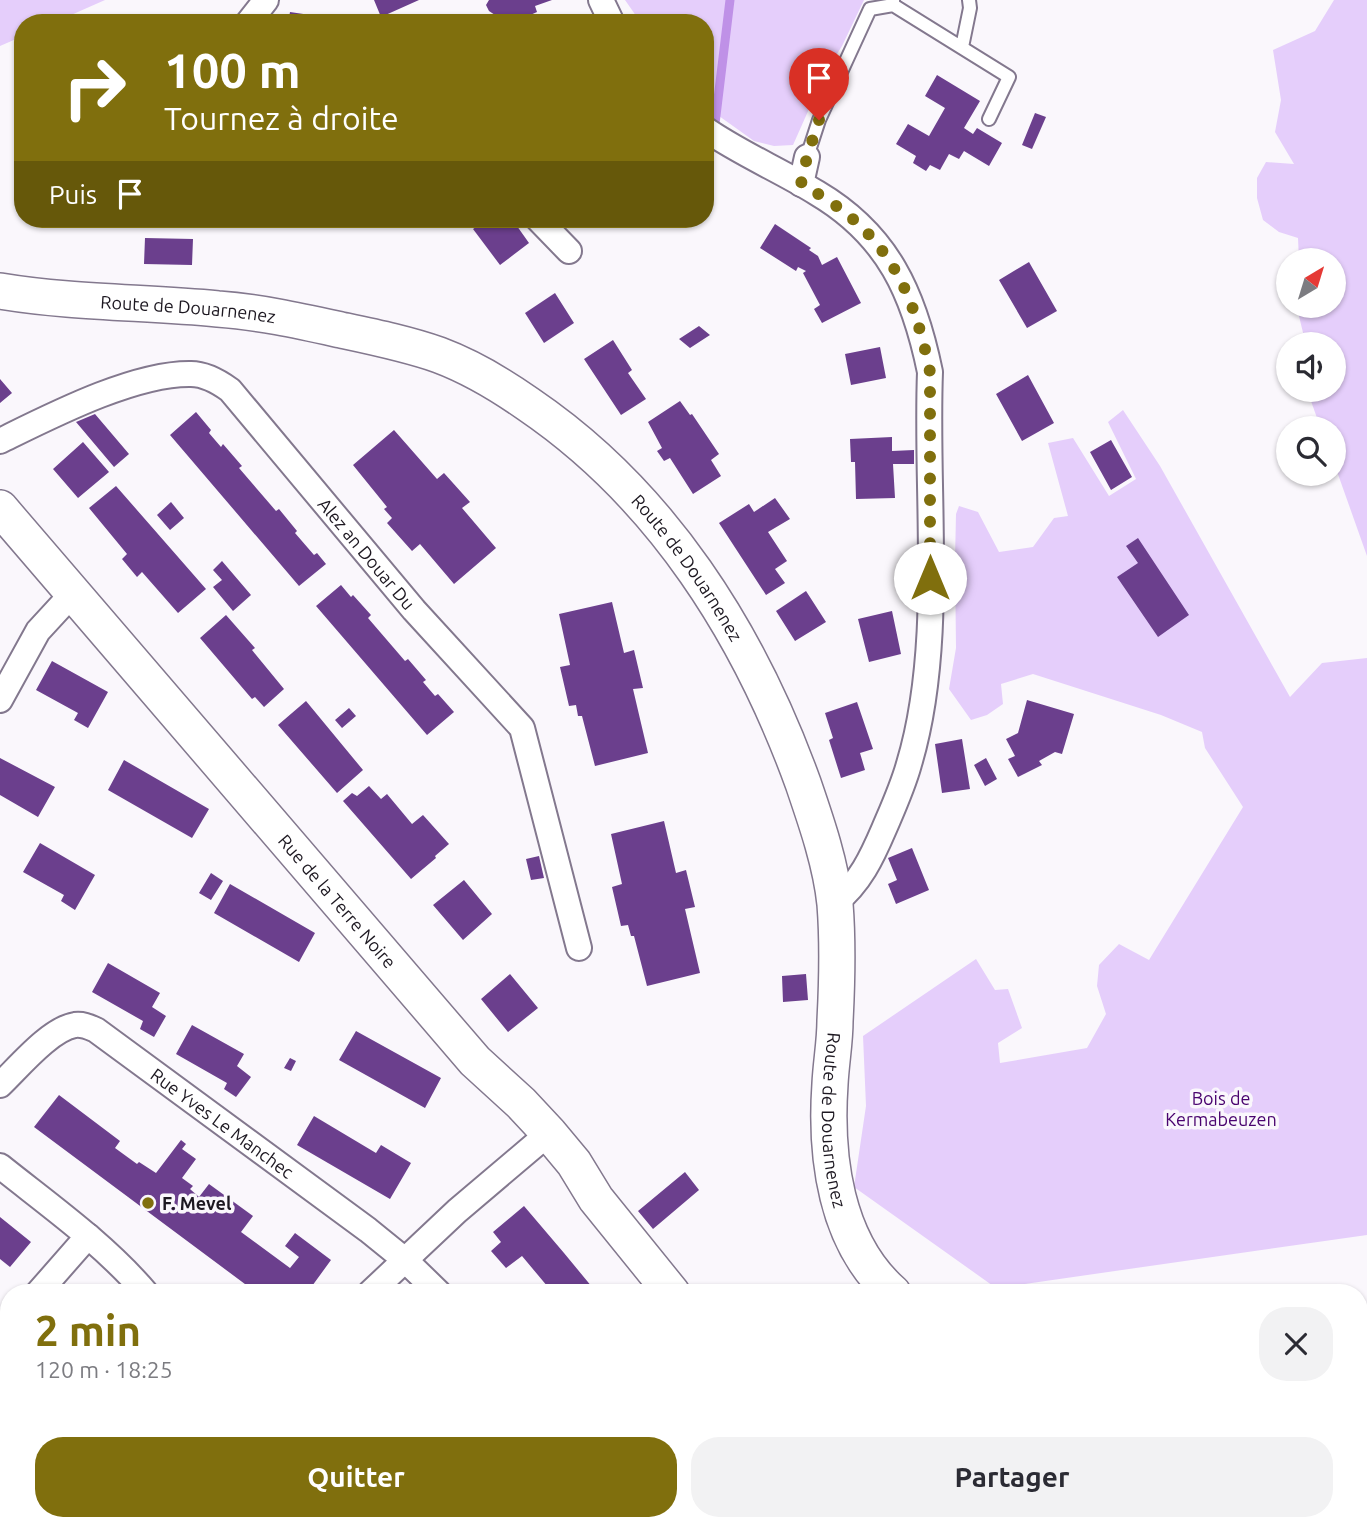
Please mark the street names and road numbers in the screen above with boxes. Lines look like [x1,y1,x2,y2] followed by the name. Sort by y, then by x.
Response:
[100,291,277,326] street label: Route de Douarnenez
[628,490,747,644] street label: Route de Douarnenez
[314,494,419,613] street label: Alez an Douar Du
[275,830,400,972] street label: Rue de la Terre Noire
[819,1032,850,1210] street label: Route de Douarnenez
[147,1064,298,1182] street label: Rue Yves Le Manchec

